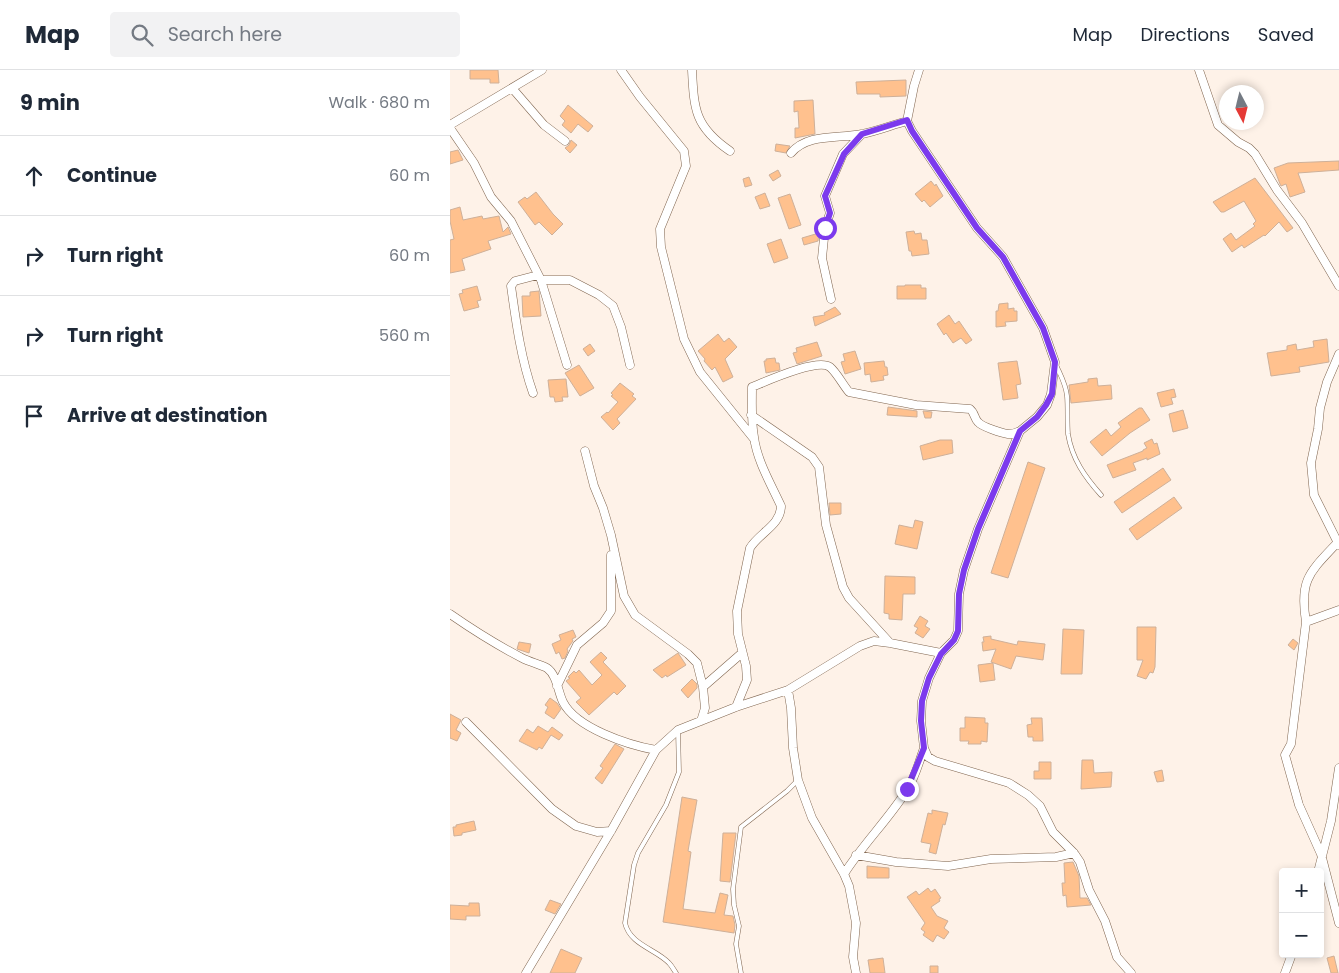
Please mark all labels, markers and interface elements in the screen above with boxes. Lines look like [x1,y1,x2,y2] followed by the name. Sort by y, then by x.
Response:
[110,12,460,57] search box
[25,18,80,51] text: Map
[128,21,156,49] icon: search
[168,21,282,48] text: Search here
[1073,22,1112,47] text: Map
[1140,22,1230,47] text: Directions
[1258,22,1314,47] text: Saved
[1219,85,1264,130] north arrow
[20,88,80,117] text: 9 min
[328,91,430,114] text: Walk · 680 m
[20,162,48,190] icon: ahead
[67,162,157,189] text: Continue
[389,164,430,187] text: 60 m
[814,217,837,240] route start
[20,242,48,270] icon: right
[67,242,163,269] text: Turn right
[389,244,430,267] text: 60 m
[20,322,48,350] icon: right
[67,322,163,349] text: Turn right
[379,324,430,347] text: 560 m
[20,402,48,430] icon: arrive
[67,402,268,429] text: Arrive at destination
[896,778,919,801] route end
[1279,868,1324,958] map controls
[1279,868,1324,913] button: +
[1279,913,1324,958] button: −

